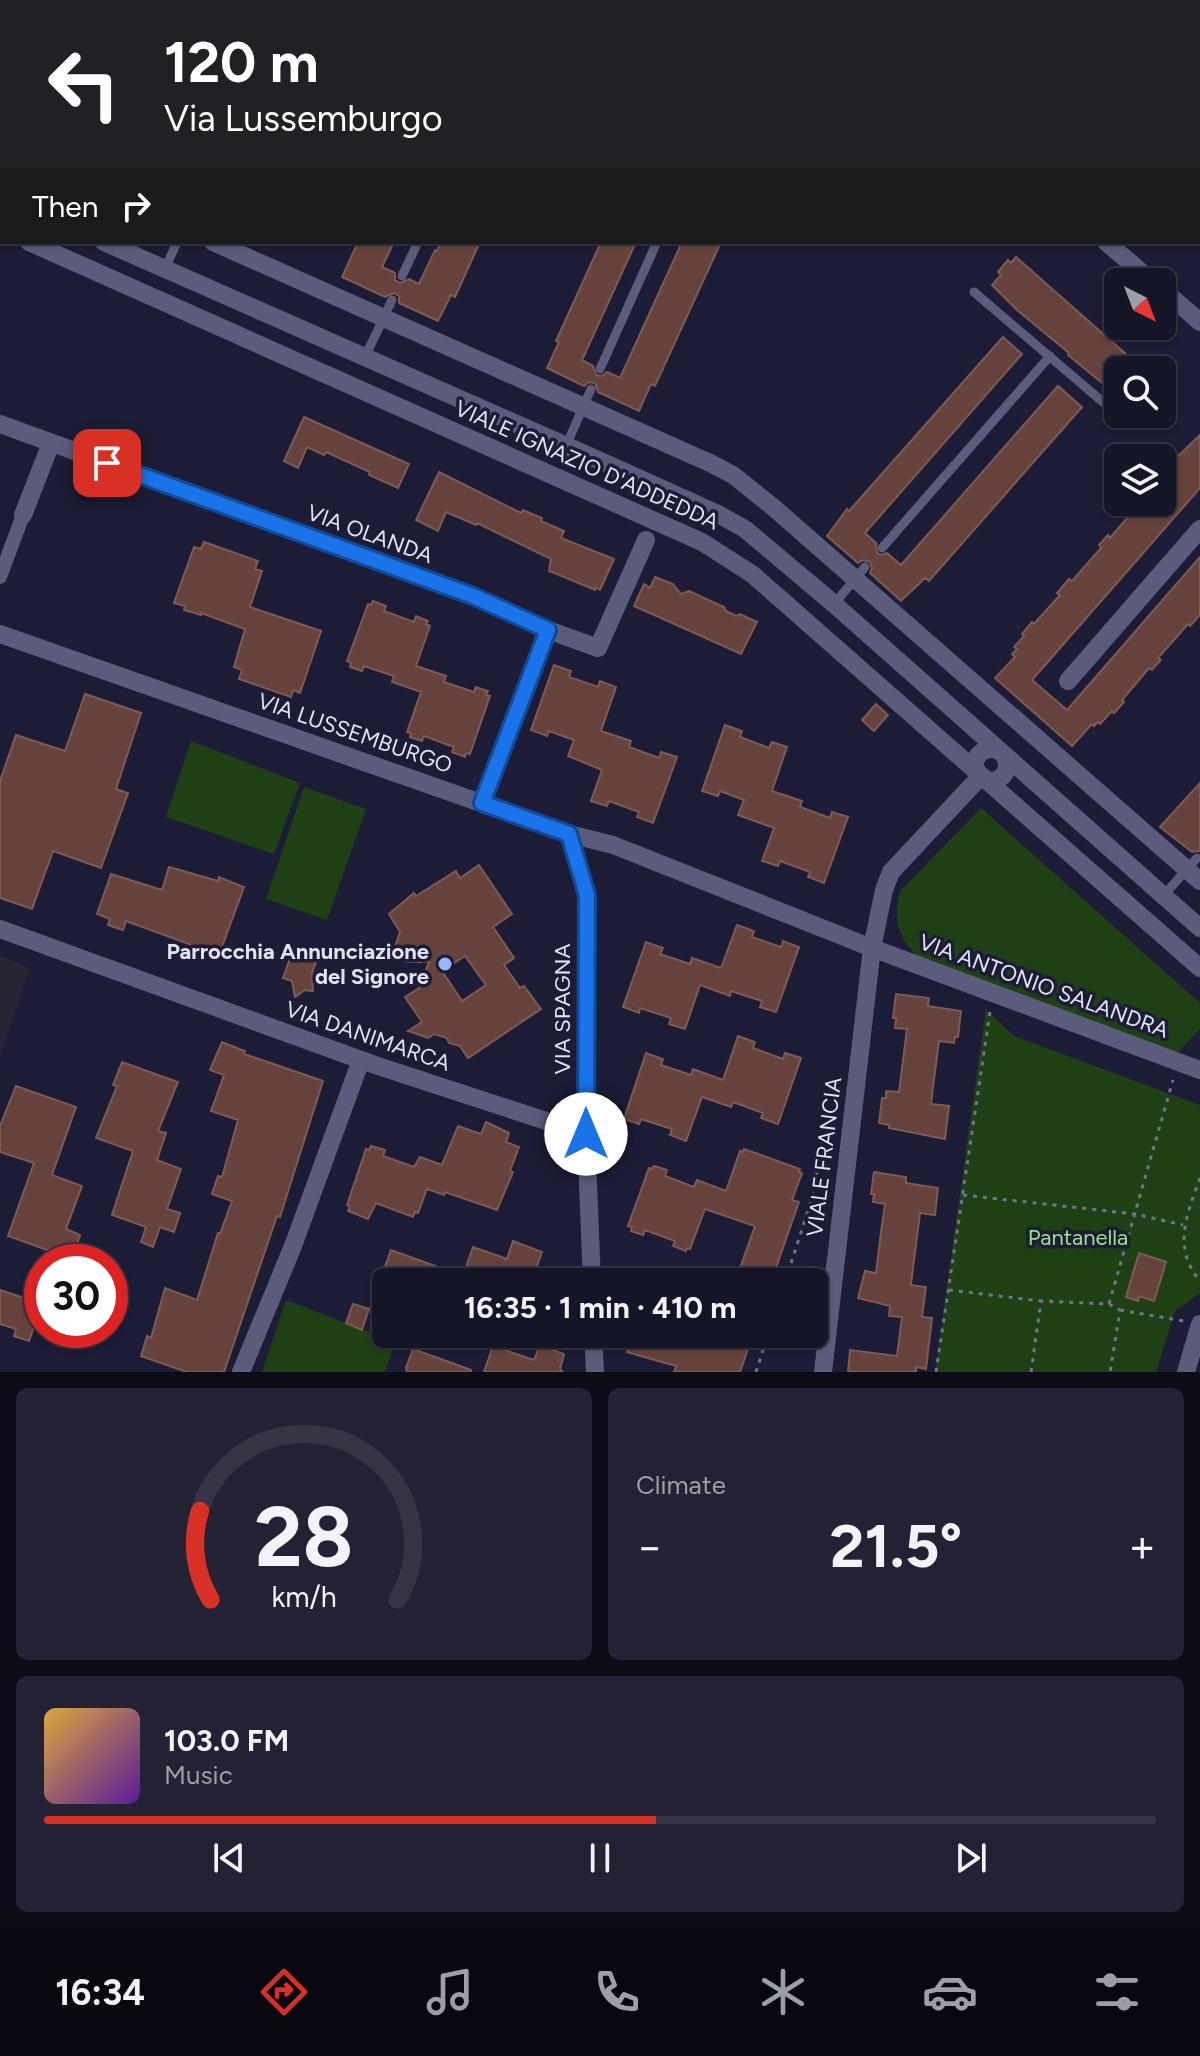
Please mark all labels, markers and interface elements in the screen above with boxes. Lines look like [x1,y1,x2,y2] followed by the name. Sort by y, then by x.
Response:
[164,29,319,96] text: 120 m
[32,32,136,136] icon: left
[164,97,443,140] text: Via Lussemburgo
[114,184,158,228] icon: right
[32,188,98,225] text: Then
[1104,268,1176,340] north arrow
[1104,268,1176,516] map controls
[1104,356,1176,428] button: search
[451,394,723,536] street label: VIALE IGNAZIO D'ADDEDDA
[73,429,141,497] pin
[85,441,129,485] icon: arrive
[1104,444,1176,516] button: layers
[303,499,437,569] street label: VIA OLANDA
[254,687,456,779] street label: VIA LUSSEMBURGO
[915,928,1173,1044] street label: VIA ANTONIO SALANDRA
[167,938,429,990] place label: Parrocchia Annunciazione del Signore
[549,944,576,1074] street label: VIA SPAGNA
[436,955,454,973] marker: Parrocchia Annunciazione del Signore
[282,995,454,1077] street label: VIA DANIMARCA
[801,1076,847,1238] street label: VIALE FRANCIA
[544,1092,628,1176] position arrow
[1028,1224,1128,1251] park label: Pantanella
[24,1244,128,1348] speed limit sign: 30
[464,1289,736,1326] text: 16:35 · 1 min · 410 m
[636,1469,726,1501] text: Climate
[254,1487,354,1587] text: 28
[830,1510,962,1582] text: 21.5°
[636,1520,663,1573] text: −
[1129,1520,1156,1573] text: +
[271,1580,337,1614] text: km/h
[164,1722,289,1759] text: 103.0 FM
[164,1759,233,1791] text: Music
[207,1836,251,1880] icon: previous
[578,1836,622,1880] icon: pause
[949,1836,993,1880] icon: next
[256,1964,312,2020] icon: directions
[422,1964,478,2020] icon: music
[589,1964,645,2020] icon: phone
[755,1964,811,2020] icon: climate
[922,1964,978,2020] icon: car
[1089,1964,1145,2020] icon: filters
[55,1971,145,2014] text: 16:34

